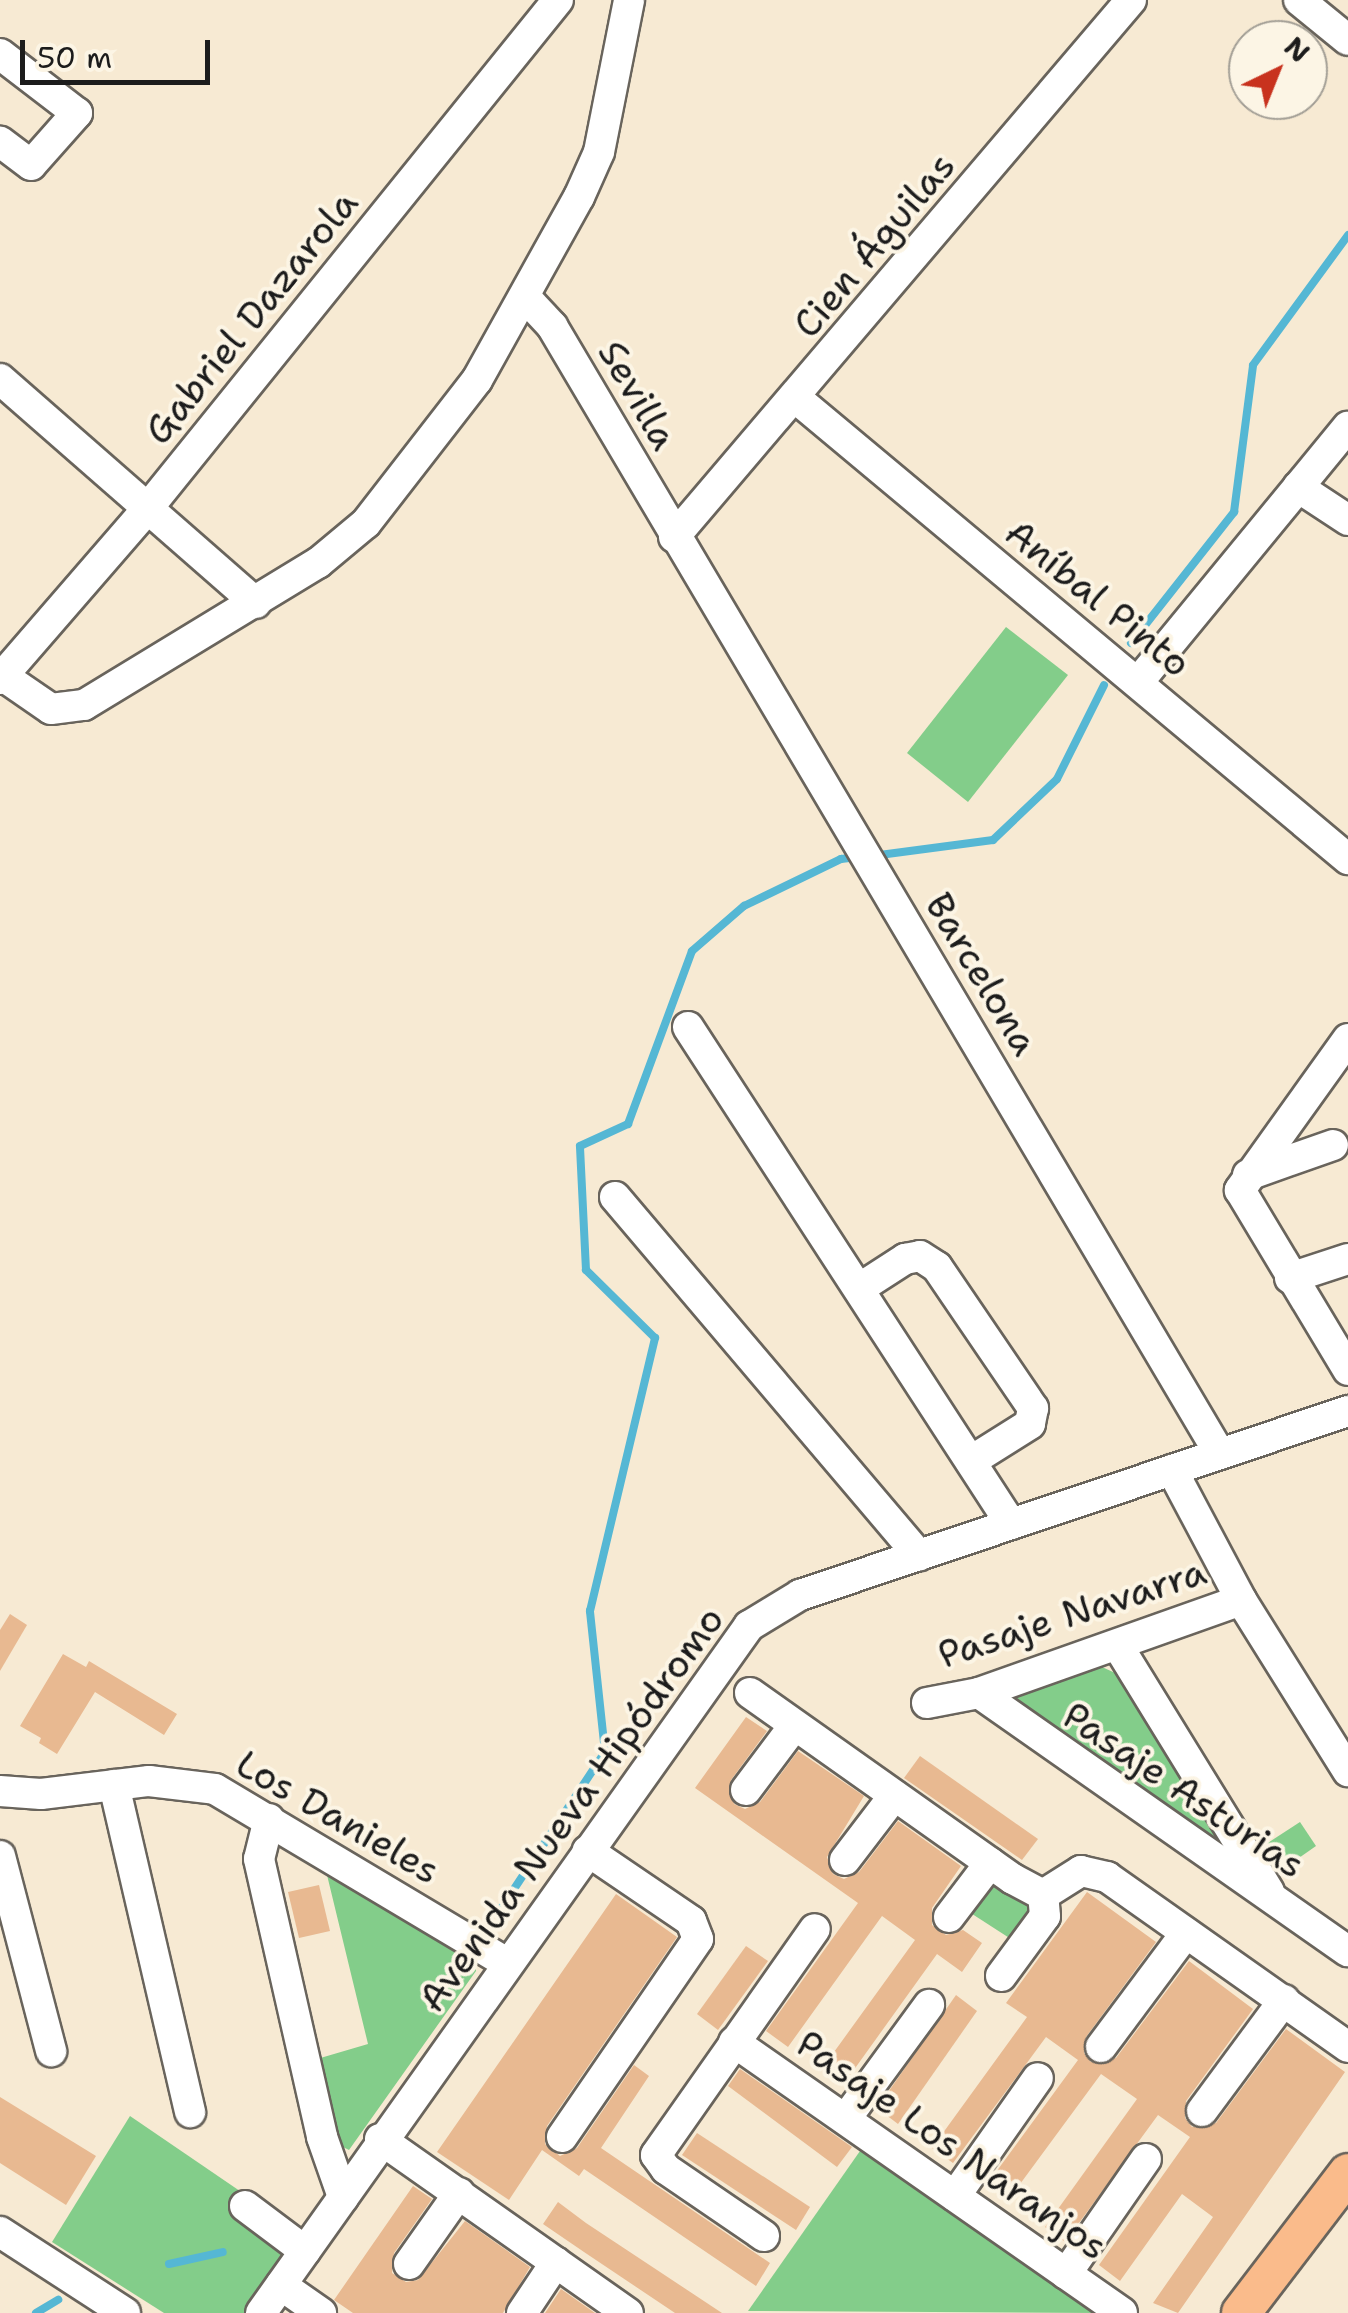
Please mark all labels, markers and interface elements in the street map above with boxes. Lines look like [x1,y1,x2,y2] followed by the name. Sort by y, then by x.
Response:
[25,20,215,82] scale bar
[1228,20,1328,120] north arrow
[1276,28,1318,71] text: N
[37,37,112,78] text: 50 m
[784,143,964,347] street label: Cien Águilas
[135,181,367,453] street label: Gabriel Dazarola
[589,332,687,458] street label: Sevilla
[996,510,1200,686] street label: Aníbal Pinto
[916,885,1048,1063] street label: Barcelona
[932,1548,1212,1678] street label: Pasaje Navarra
[409,1598,733,2020] street label: Avenida Nueva Hipódromo
[1054,1692,1314,1888] street label: Pasaje Asturias
[228,1740,448,1894] street label: Los Danieles
[788,2021,1116,2269] street label: Pasaje Los Naranjos

